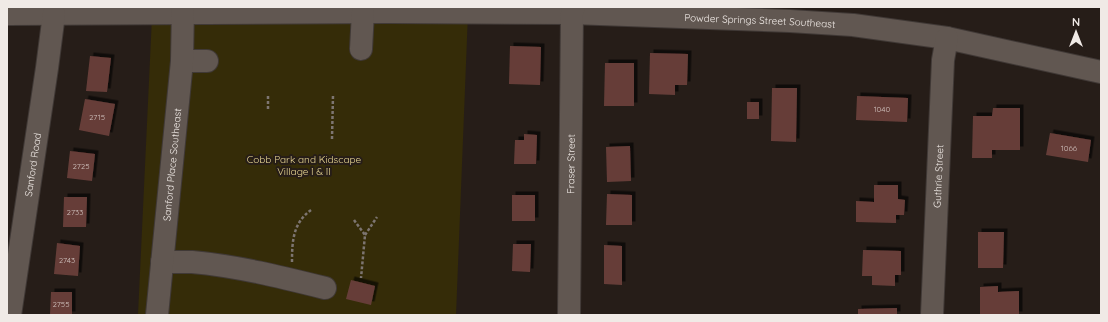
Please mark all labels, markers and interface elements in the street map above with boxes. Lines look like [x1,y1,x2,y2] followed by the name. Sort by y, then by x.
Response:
[684,11,836,31] street label: Powder Springs Street Southeast
[1056,12,1096,52] north arrow
[1072,15,1080,29] text: N
[874,104,891,114] house number: 1040
[160,107,184,222] street label: Sanford Place Southeast
[89,112,105,122] house number: 2715
[22,132,44,197] street label: Sanford Road
[564,133,578,194] street label: Fraser Street
[1061,143,1078,153] house number: 1066
[931,144,946,208] street label: Guthrie Street
[247,153,362,178] park label: Cobb Park and Kidscape Village I & II
[72,161,90,171] house number: 2725
[67,207,83,217] house number: 2733
[59,255,75,265] house number: 2743
[52,299,70,309] house number: 2755

